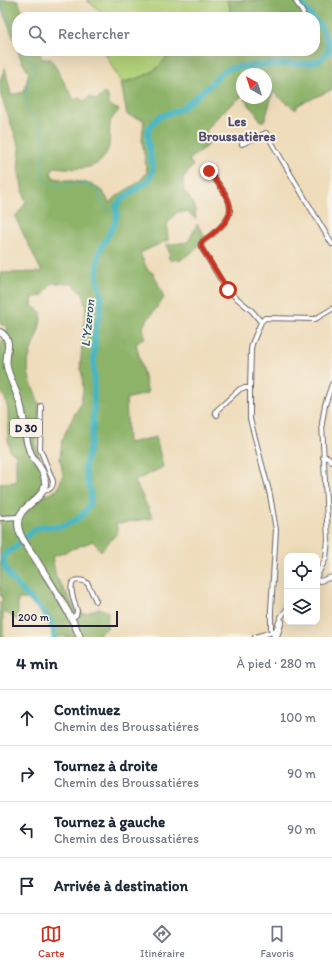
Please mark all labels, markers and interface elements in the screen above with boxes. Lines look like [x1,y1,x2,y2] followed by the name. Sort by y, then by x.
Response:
[12,12,320,56] search box
[26,23,48,45] icon: search
[58,25,130,43] text: Rechercher
[236,68,272,104] north arrow
[198,114,276,144] district label: Les Broussatières
[200,162,218,180] route end
[219,281,237,299] route start
[78,298,98,347] water label: L'Yzeron
[10,419,42,437] road number: D 30
[284,553,320,625] map controls
[284,553,320,589] button: locate
[284,589,320,625] button: layers
[12,609,118,628] scale bar
[18,611,49,624] text: 200 m
[16,653,58,673] text: 4 min
[237,656,316,671] text: À pied · 280 m
[54,701,120,719] text: Continuez
[16,707,38,729] icon: ahead
[280,710,316,725] text: 100 m
[54,719,199,734] text: Chemin des Broussatiéres
[54,757,158,775] text: Tournez à droite
[16,763,38,785] icon: right
[287,766,316,781] text: 90 m
[54,775,199,790] text: Chemin des Broussatiéres
[54,813,165,831] text: Tournez à gauche
[16,819,38,841] icon: left
[287,822,316,837] text: 90 m
[54,831,199,846] text: Chemin des Broussatiéres
[16,875,38,897] icon: arrive
[54,877,188,895] text: Arrivée à destination
[38,923,64,960] tab: Carte
[140,923,185,960] tab: Itinéraire
[261,923,294,960] tab: Favoris

